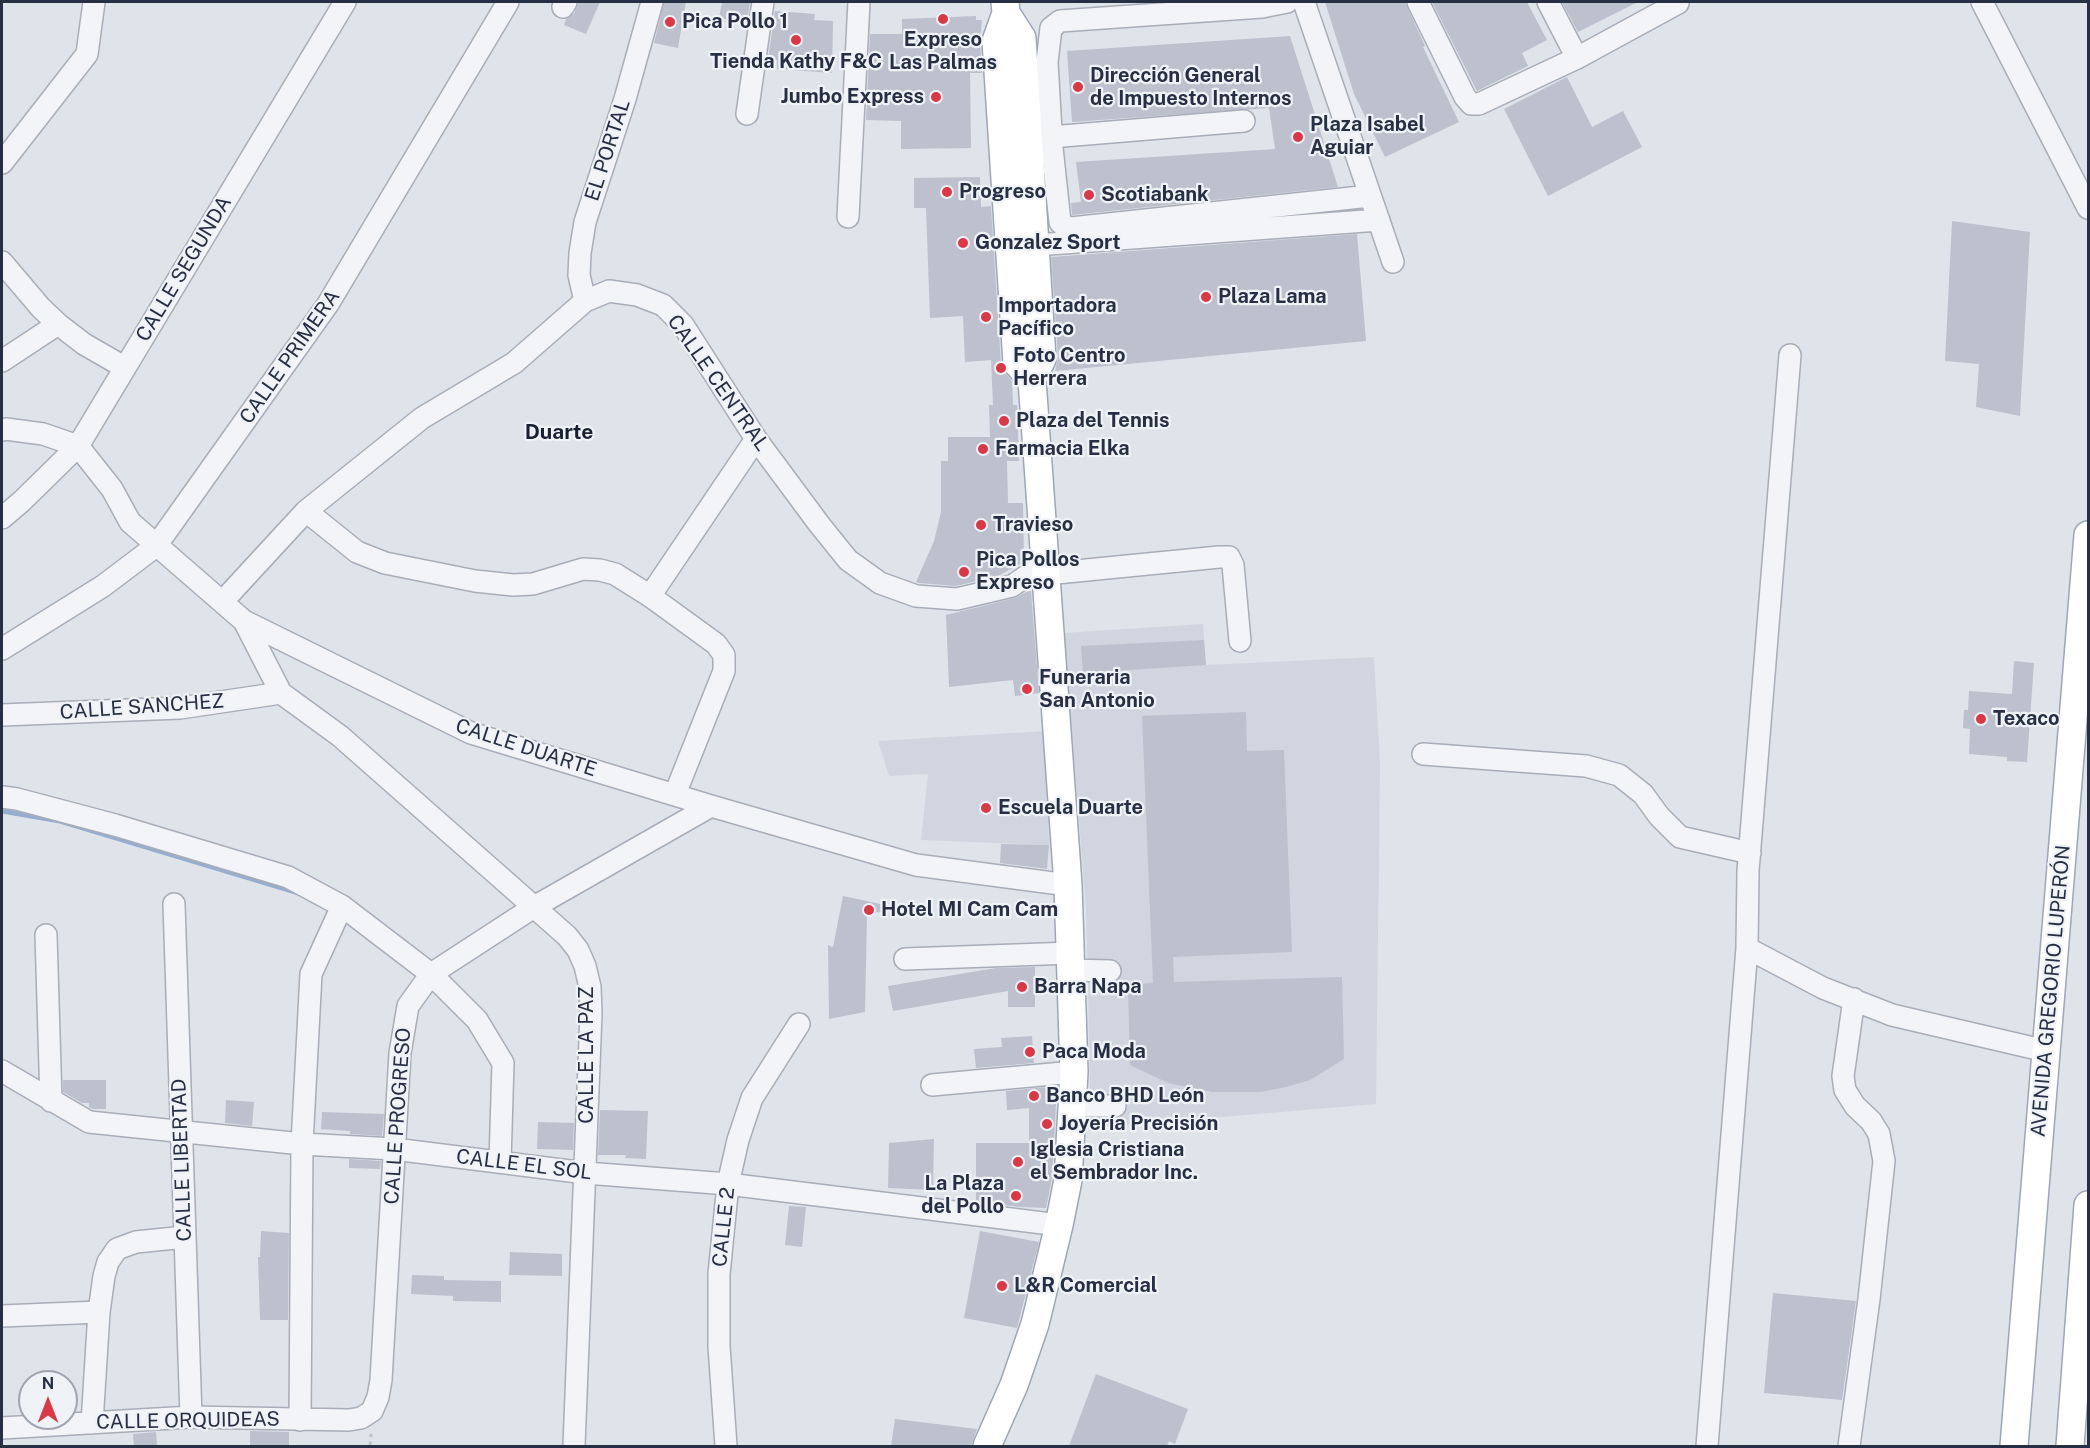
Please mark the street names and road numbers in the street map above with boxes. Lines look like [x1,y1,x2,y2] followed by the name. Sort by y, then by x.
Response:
[580,96,636,204] street label: EL PORTAL
[131,192,237,346] street label: CALLE SEGUNDA
[235,285,345,429] street label: CALLE PRIMERA
[662,310,774,456] street label: CALLE CENTRAL
[59,689,225,725] street label: CALLE SANCHEZ
[452,714,600,782] street label: CALLE DUARTE
[2026,844,2076,1138] street label: AVENIDA GREGORIO LUPERÓN
[575,986,599,1124] street label: CALLE LA PAZ
[380,1027,416,1205] street label: CALLE PROGRESO
[167,1078,197,1242] street label: CALLE LIBERTAD
[455,1145,593,1185] street label: CALLE EL SOL
[708,1186,740,1268] street label: CALLE 2
[96,1407,280,1435] street label: CALLE ORQUIDEAS

